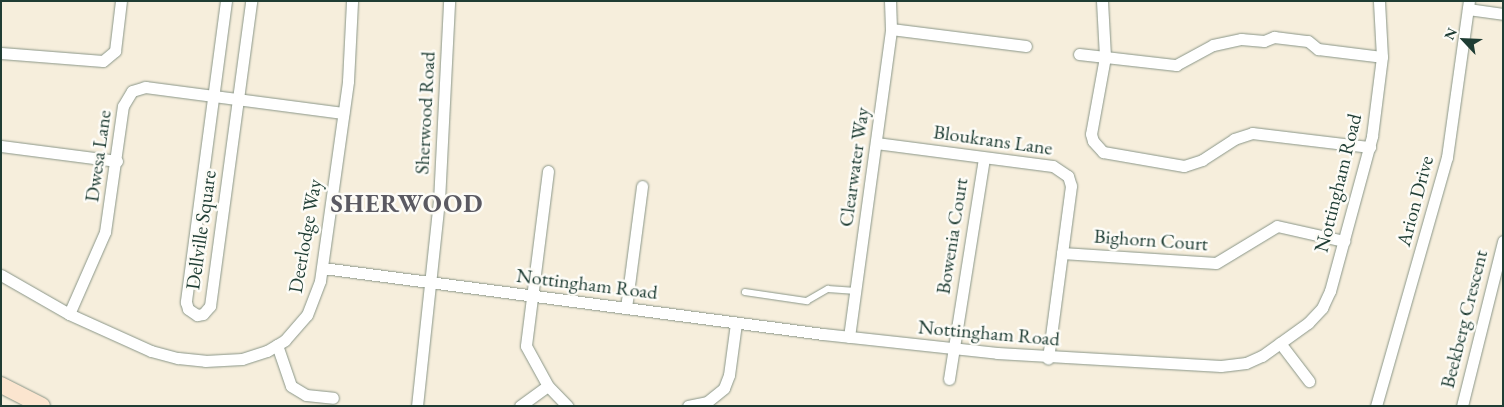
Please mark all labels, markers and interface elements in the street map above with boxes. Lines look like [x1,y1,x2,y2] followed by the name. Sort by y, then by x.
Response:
[1439,15,1489,65] north arrow
[1440,25,1461,43] text: N
[410,51,440,175] street label: Sherwood Road
[834,106,874,228] street label: Clearwater Way
[80,109,116,203] street label: Dwesa Lane
[1309,111,1367,255] street label: Nottingham Road
[932,120,1054,160] street label: Bloukrans Lane
[1391,153,1439,249] street label: Arion Drive
[181,169,221,291] street label: Dellville Square
[931,176,973,296] street label: Bowenia Court
[283,177,327,295] street label: Deerlodge Way
[330,188,484,218] district label: SHERWOOD
[1093,224,1209,256] street label: Bighorn Court
[1435,247,1493,391] street label: Beekberg Crescent
[515,263,659,305] street label: Nottingham Road
[917,315,1061,351] street label: Nottingham Road

